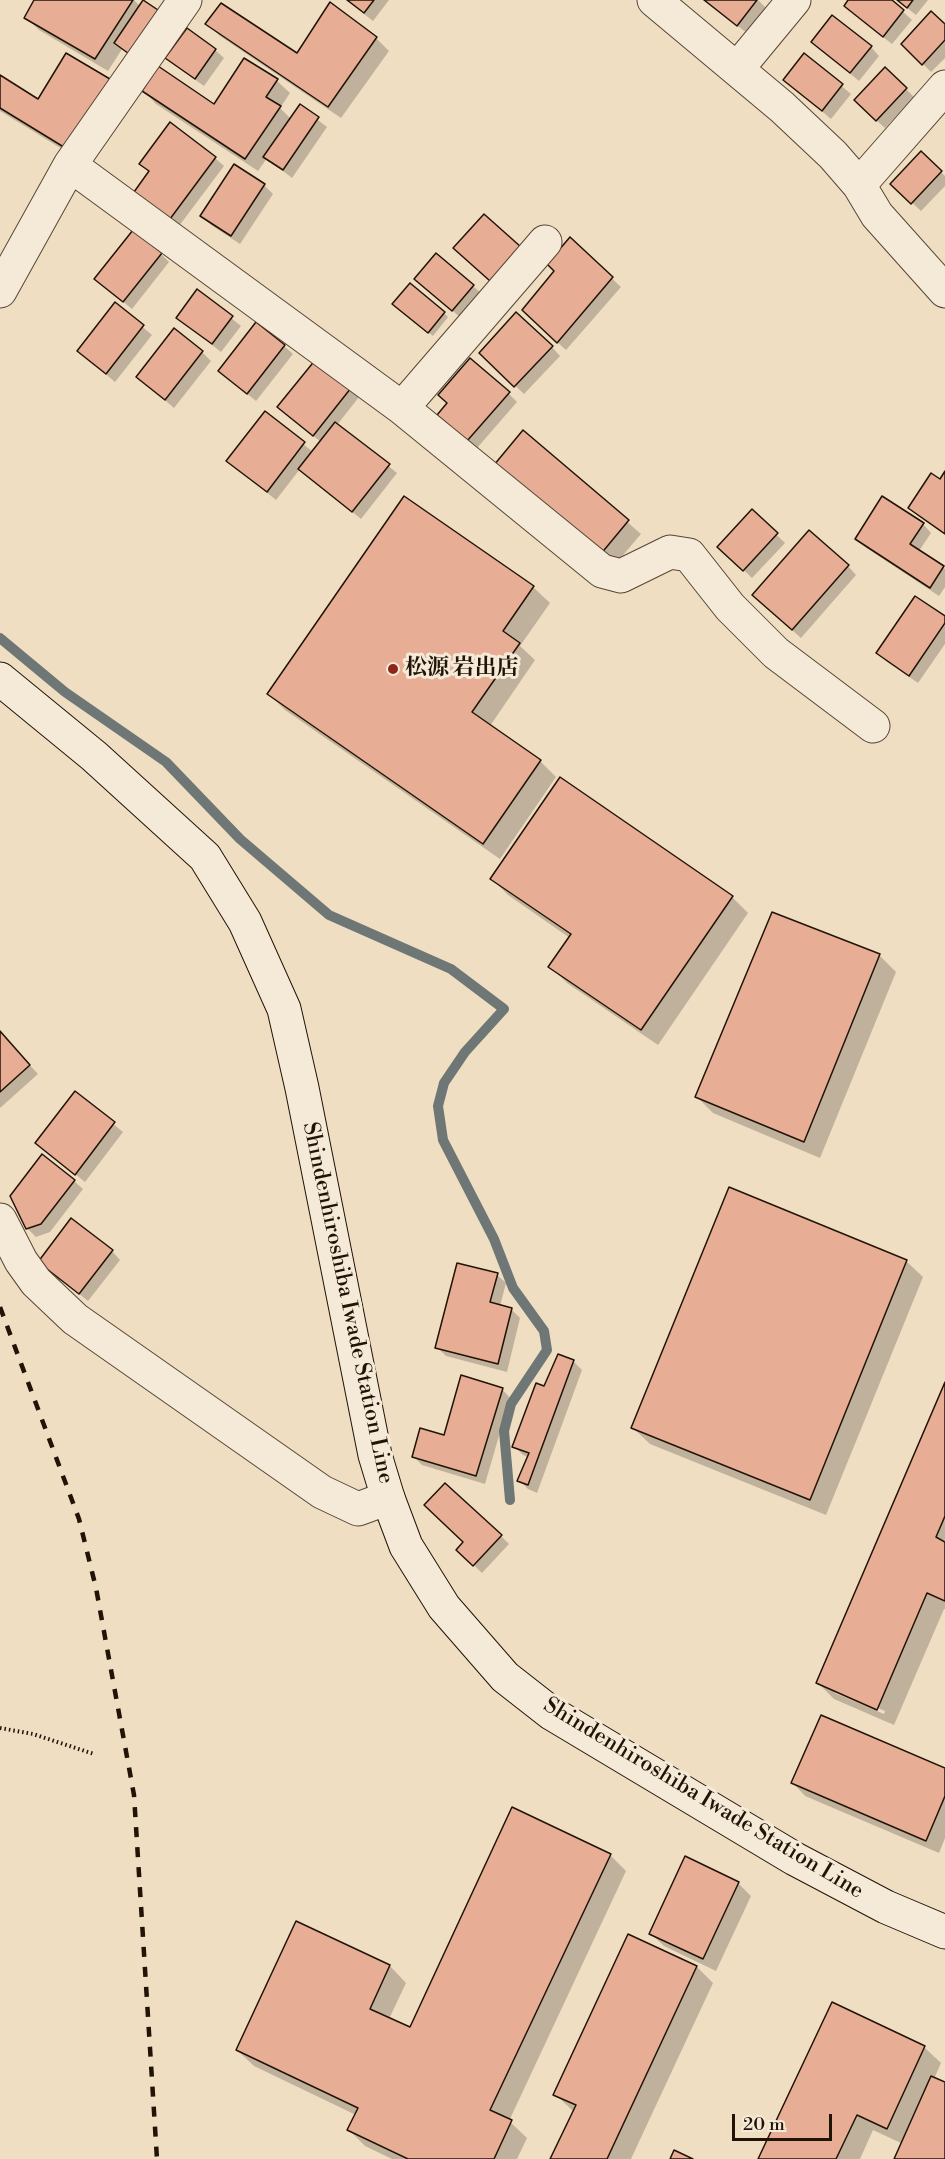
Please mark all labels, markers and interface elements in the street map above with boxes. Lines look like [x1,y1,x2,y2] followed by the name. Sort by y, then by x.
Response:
[405,656,519,682] place label: 松源 岩出店
[386,662,400,676] marker: 松源 岩出店
[296,1120,398,1486] street label: Shindenhiroshiba Iwade Station Line
[538,1693,868,1905] street label: Shindenhiroshiba Iwade Station Line
[735,2102,836,2140] scale bar
[743,2113,785,2136] text: 20 m

